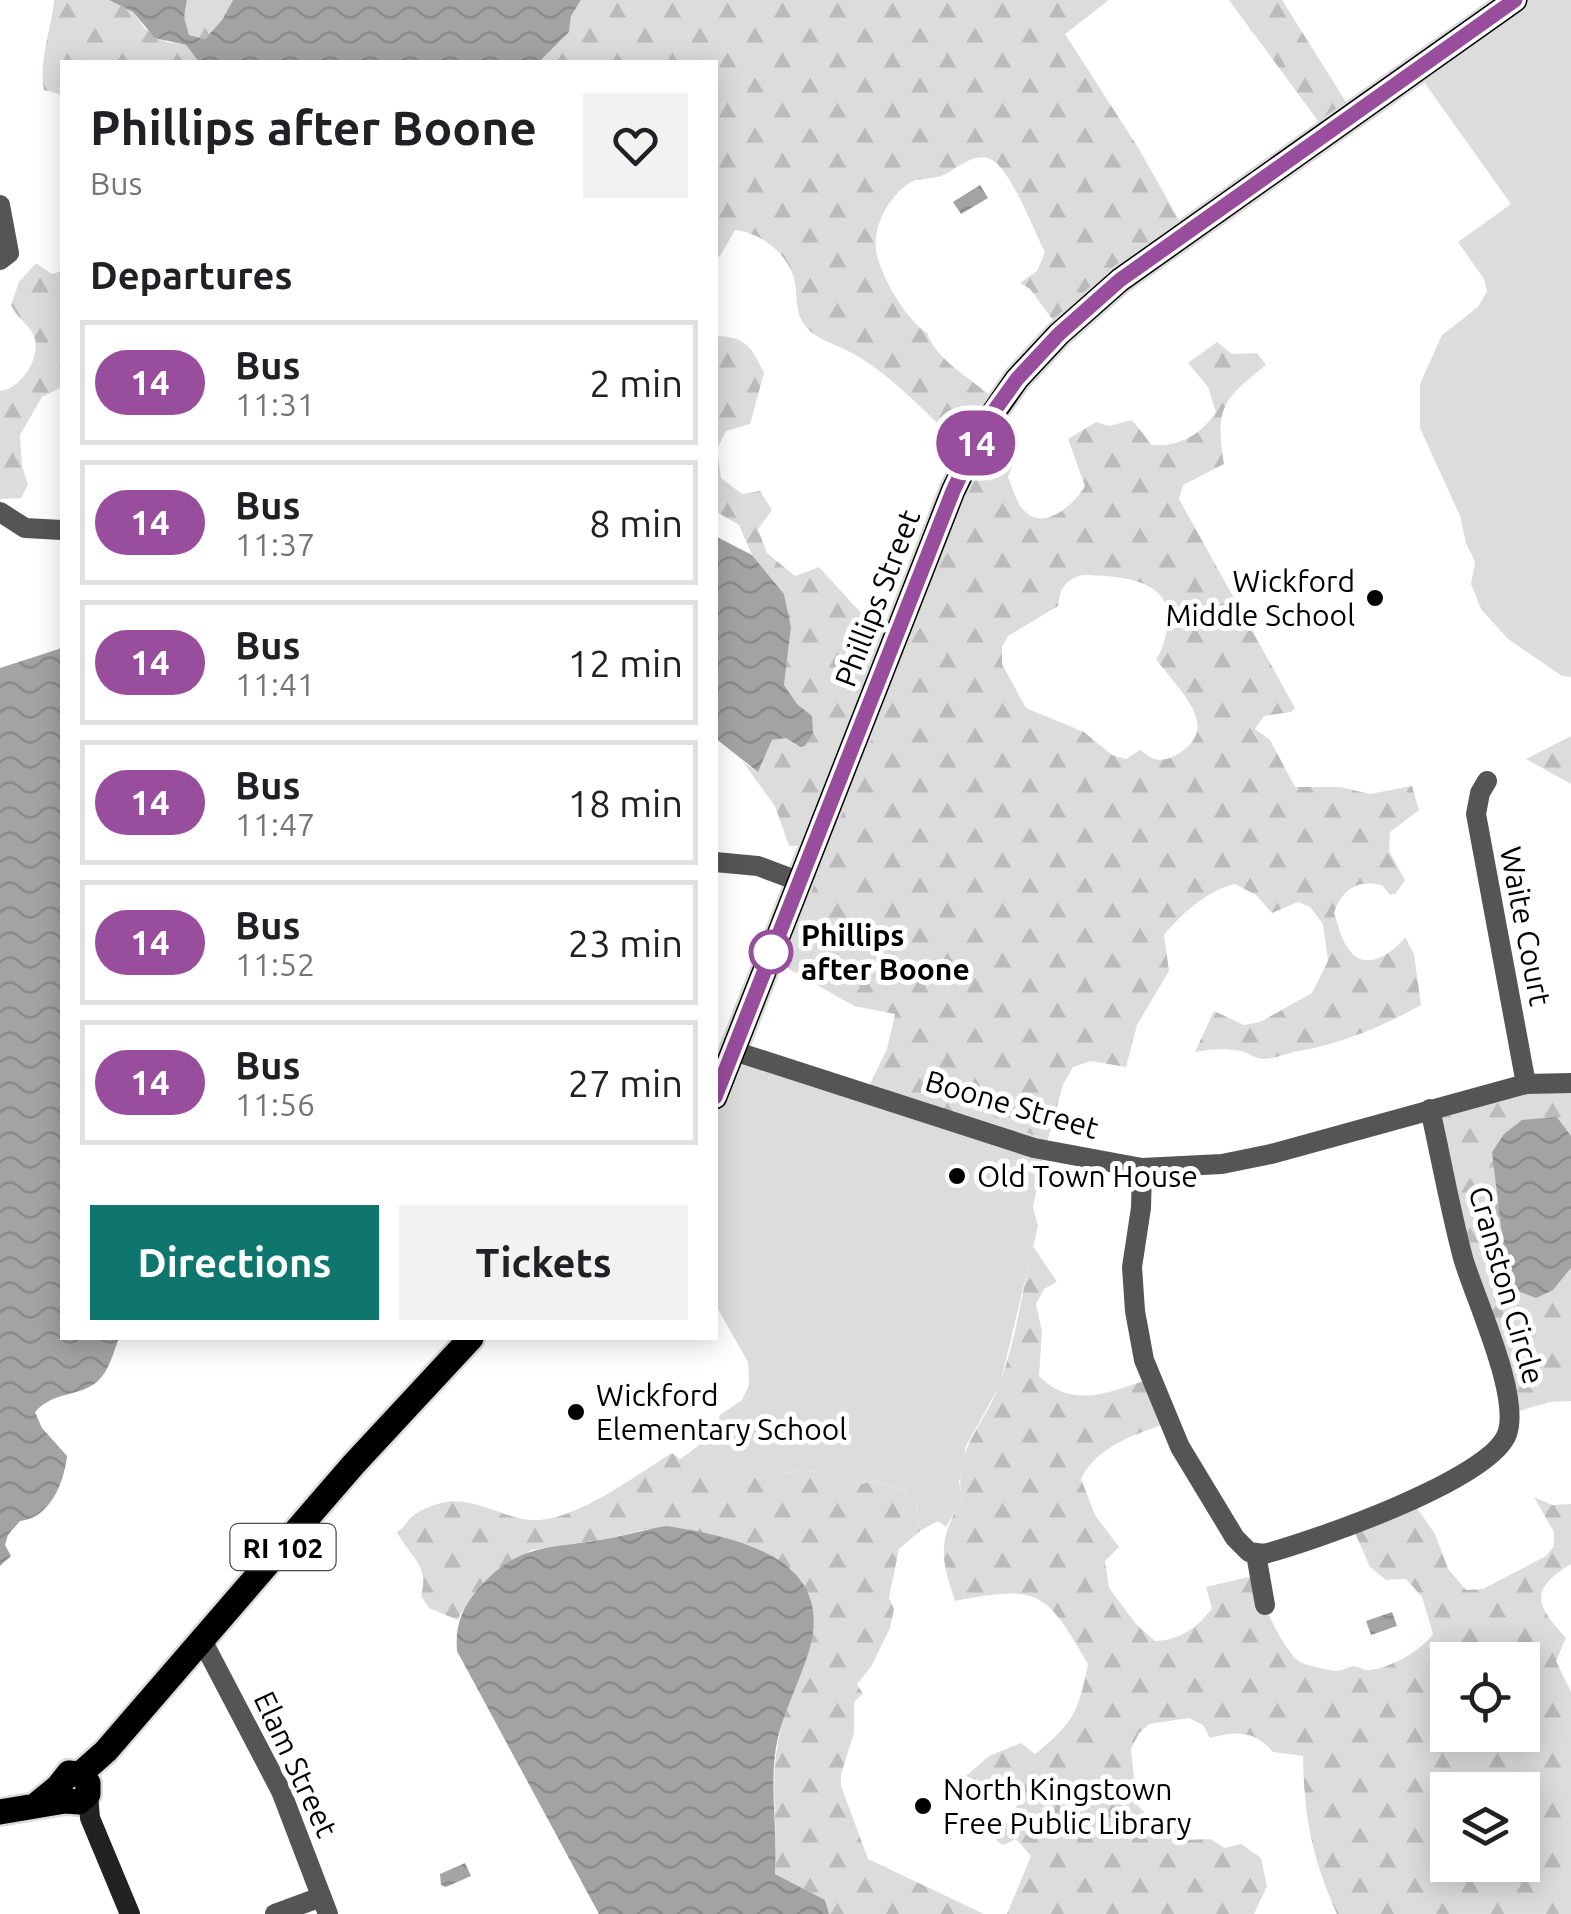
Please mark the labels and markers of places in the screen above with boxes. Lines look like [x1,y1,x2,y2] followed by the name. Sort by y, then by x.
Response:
[1165,564,1355,632] place label: Wickford Middle School
[1364,587,1386,609] marker: Wickford Middle School
[801,918,970,986] place label: Phillips after Boone
[750,931,792,973] marker: Phillips after Boone
[977,1159,1198,1193] place label: Old Town House
[946,1165,968,1187] marker: Old Town House
[596,1378,847,1446] place label: Wickford Elementary School
[565,1401,587,1423] marker: Wickford Elementary School
[943,1772,1192,1840] place label: North Kingstown Free Public Library
[912,1795,934,1817] marker: North Kingstown Free Public Library

